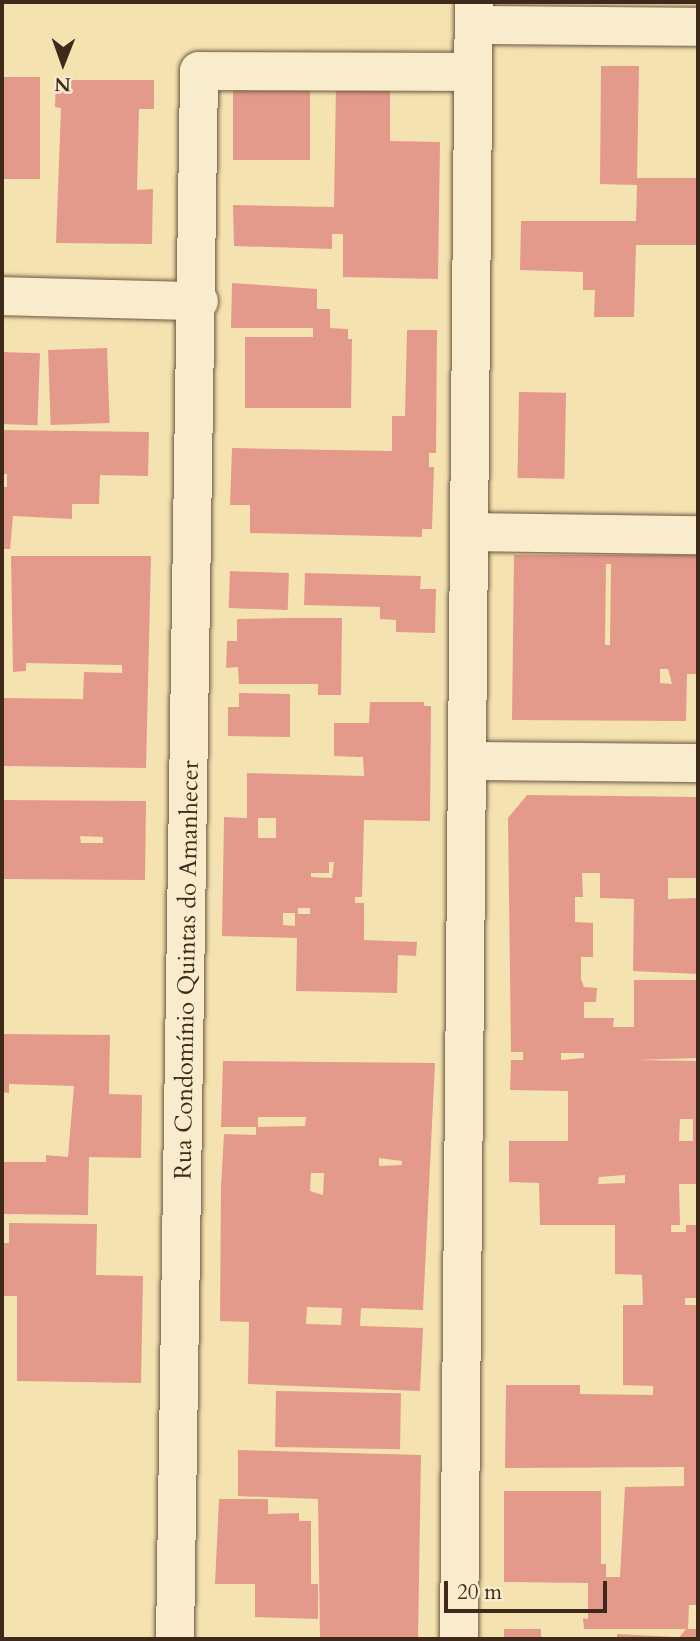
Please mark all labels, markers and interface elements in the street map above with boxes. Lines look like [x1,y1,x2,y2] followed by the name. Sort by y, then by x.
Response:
[28,28,98,98] north arrow
[54,71,71,97] text: N
[169,760,205,1180] street label: Rua Condomínio Quintas do Amanhecer
[448,1568,611,1612] scale bar
[457,1578,502,1607] text: 20 m

